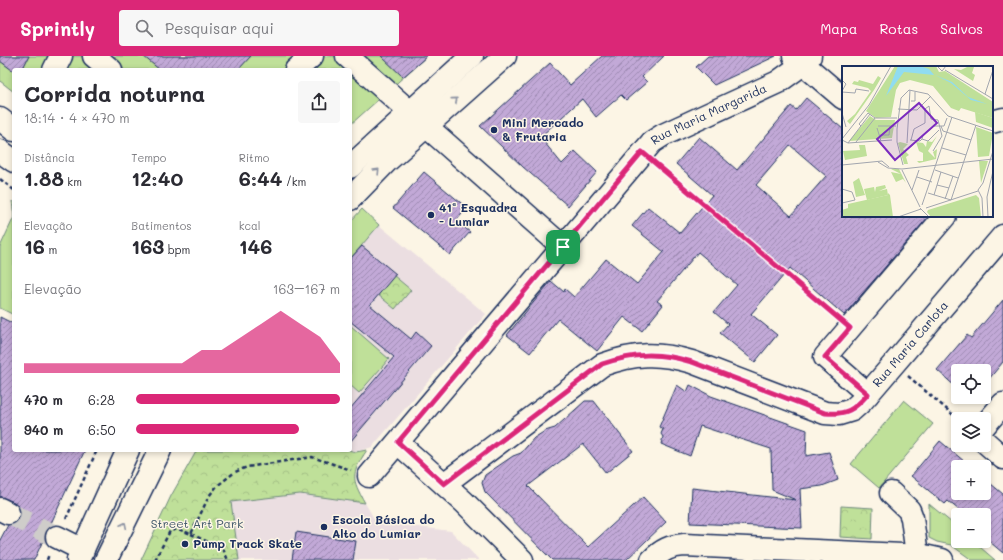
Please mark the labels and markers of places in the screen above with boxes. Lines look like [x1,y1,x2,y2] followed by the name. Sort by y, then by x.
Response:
[502,114,584,144] place label: Mini Mercado & Frutaria
[489,125,499,135] marker: Mini Mercado & Frutaria
[439,199,518,229] place label: 41ª Esquadra - Lumiar
[426,210,436,220] marker: 41ª Esquadra - Lumiar
[546,230,580,264] pin
[332,511,434,541] place label: Escola Básica do Alto do Lumiar
[319,522,329,532] marker: Escola Básica do Alto do Lumiar
[193,535,302,551] place label: Pump Track Skate
[180,539,190,549] marker: Pump Track Skate

